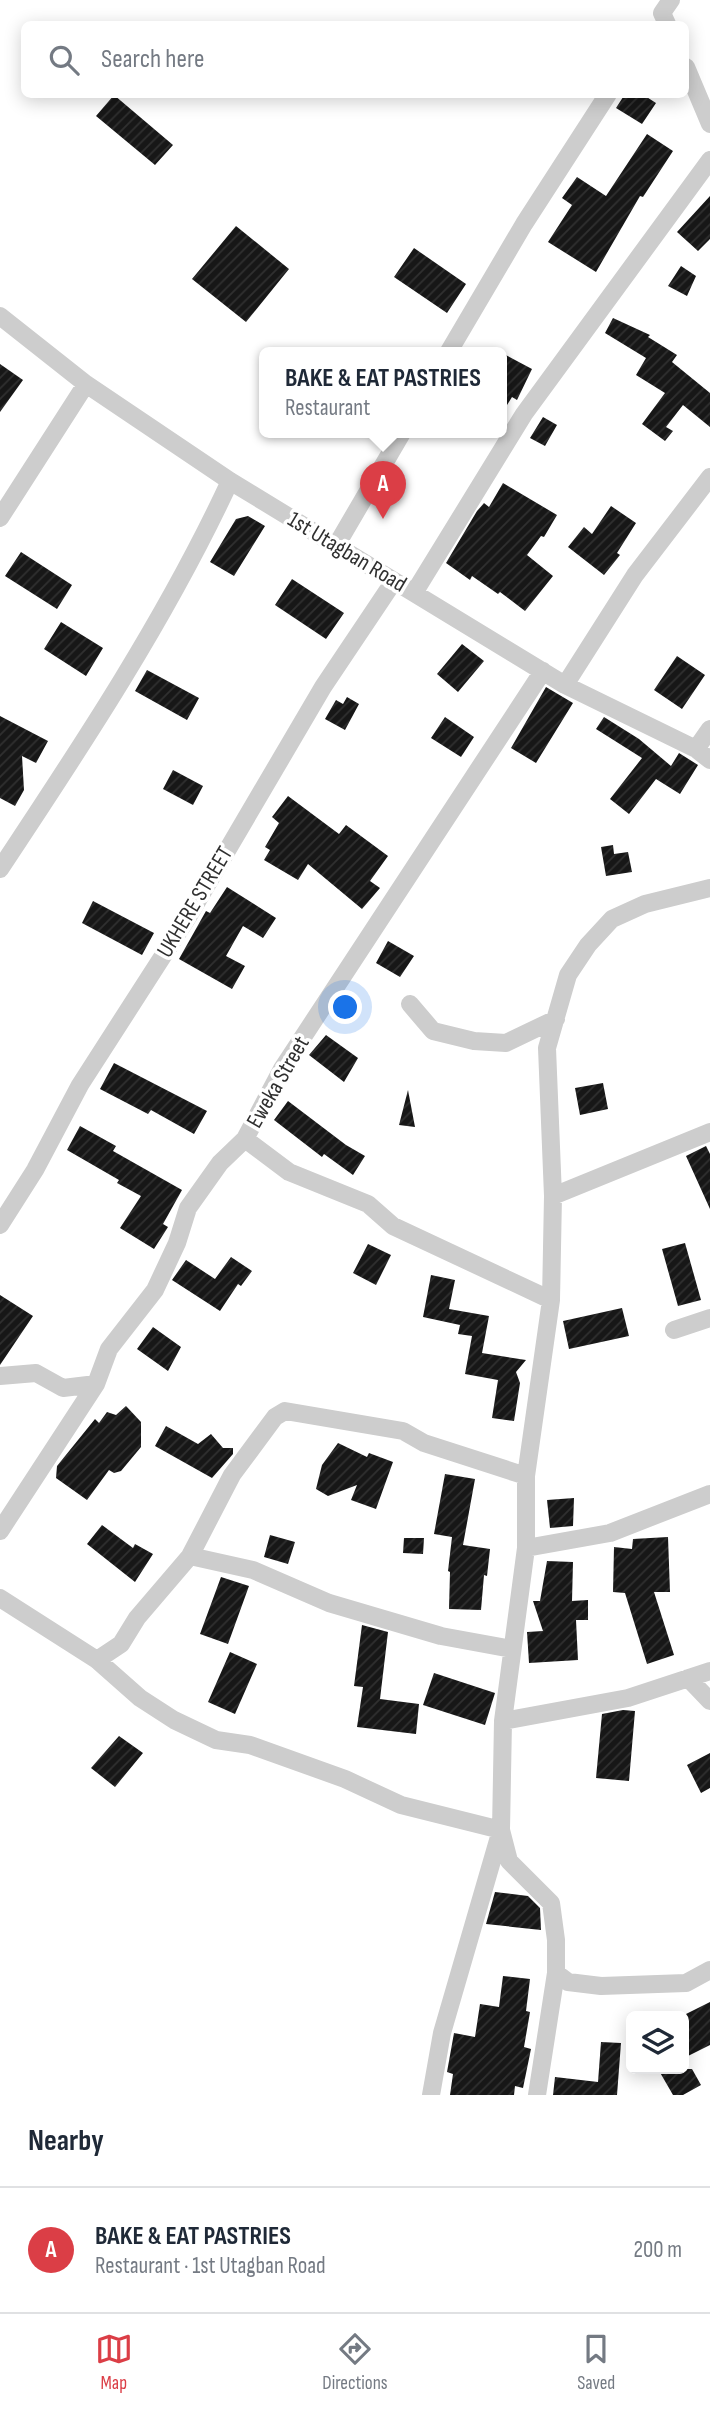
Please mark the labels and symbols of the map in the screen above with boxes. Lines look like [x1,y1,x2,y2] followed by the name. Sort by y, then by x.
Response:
[360,461,406,519] pin: A
[283,506,411,598] street label: 1st Utagban Road
[151,841,239,963] street label: UKHERE STREET
[328,990,362,1024] your location
[241,1031,315,1133] street label: Eweka Street

